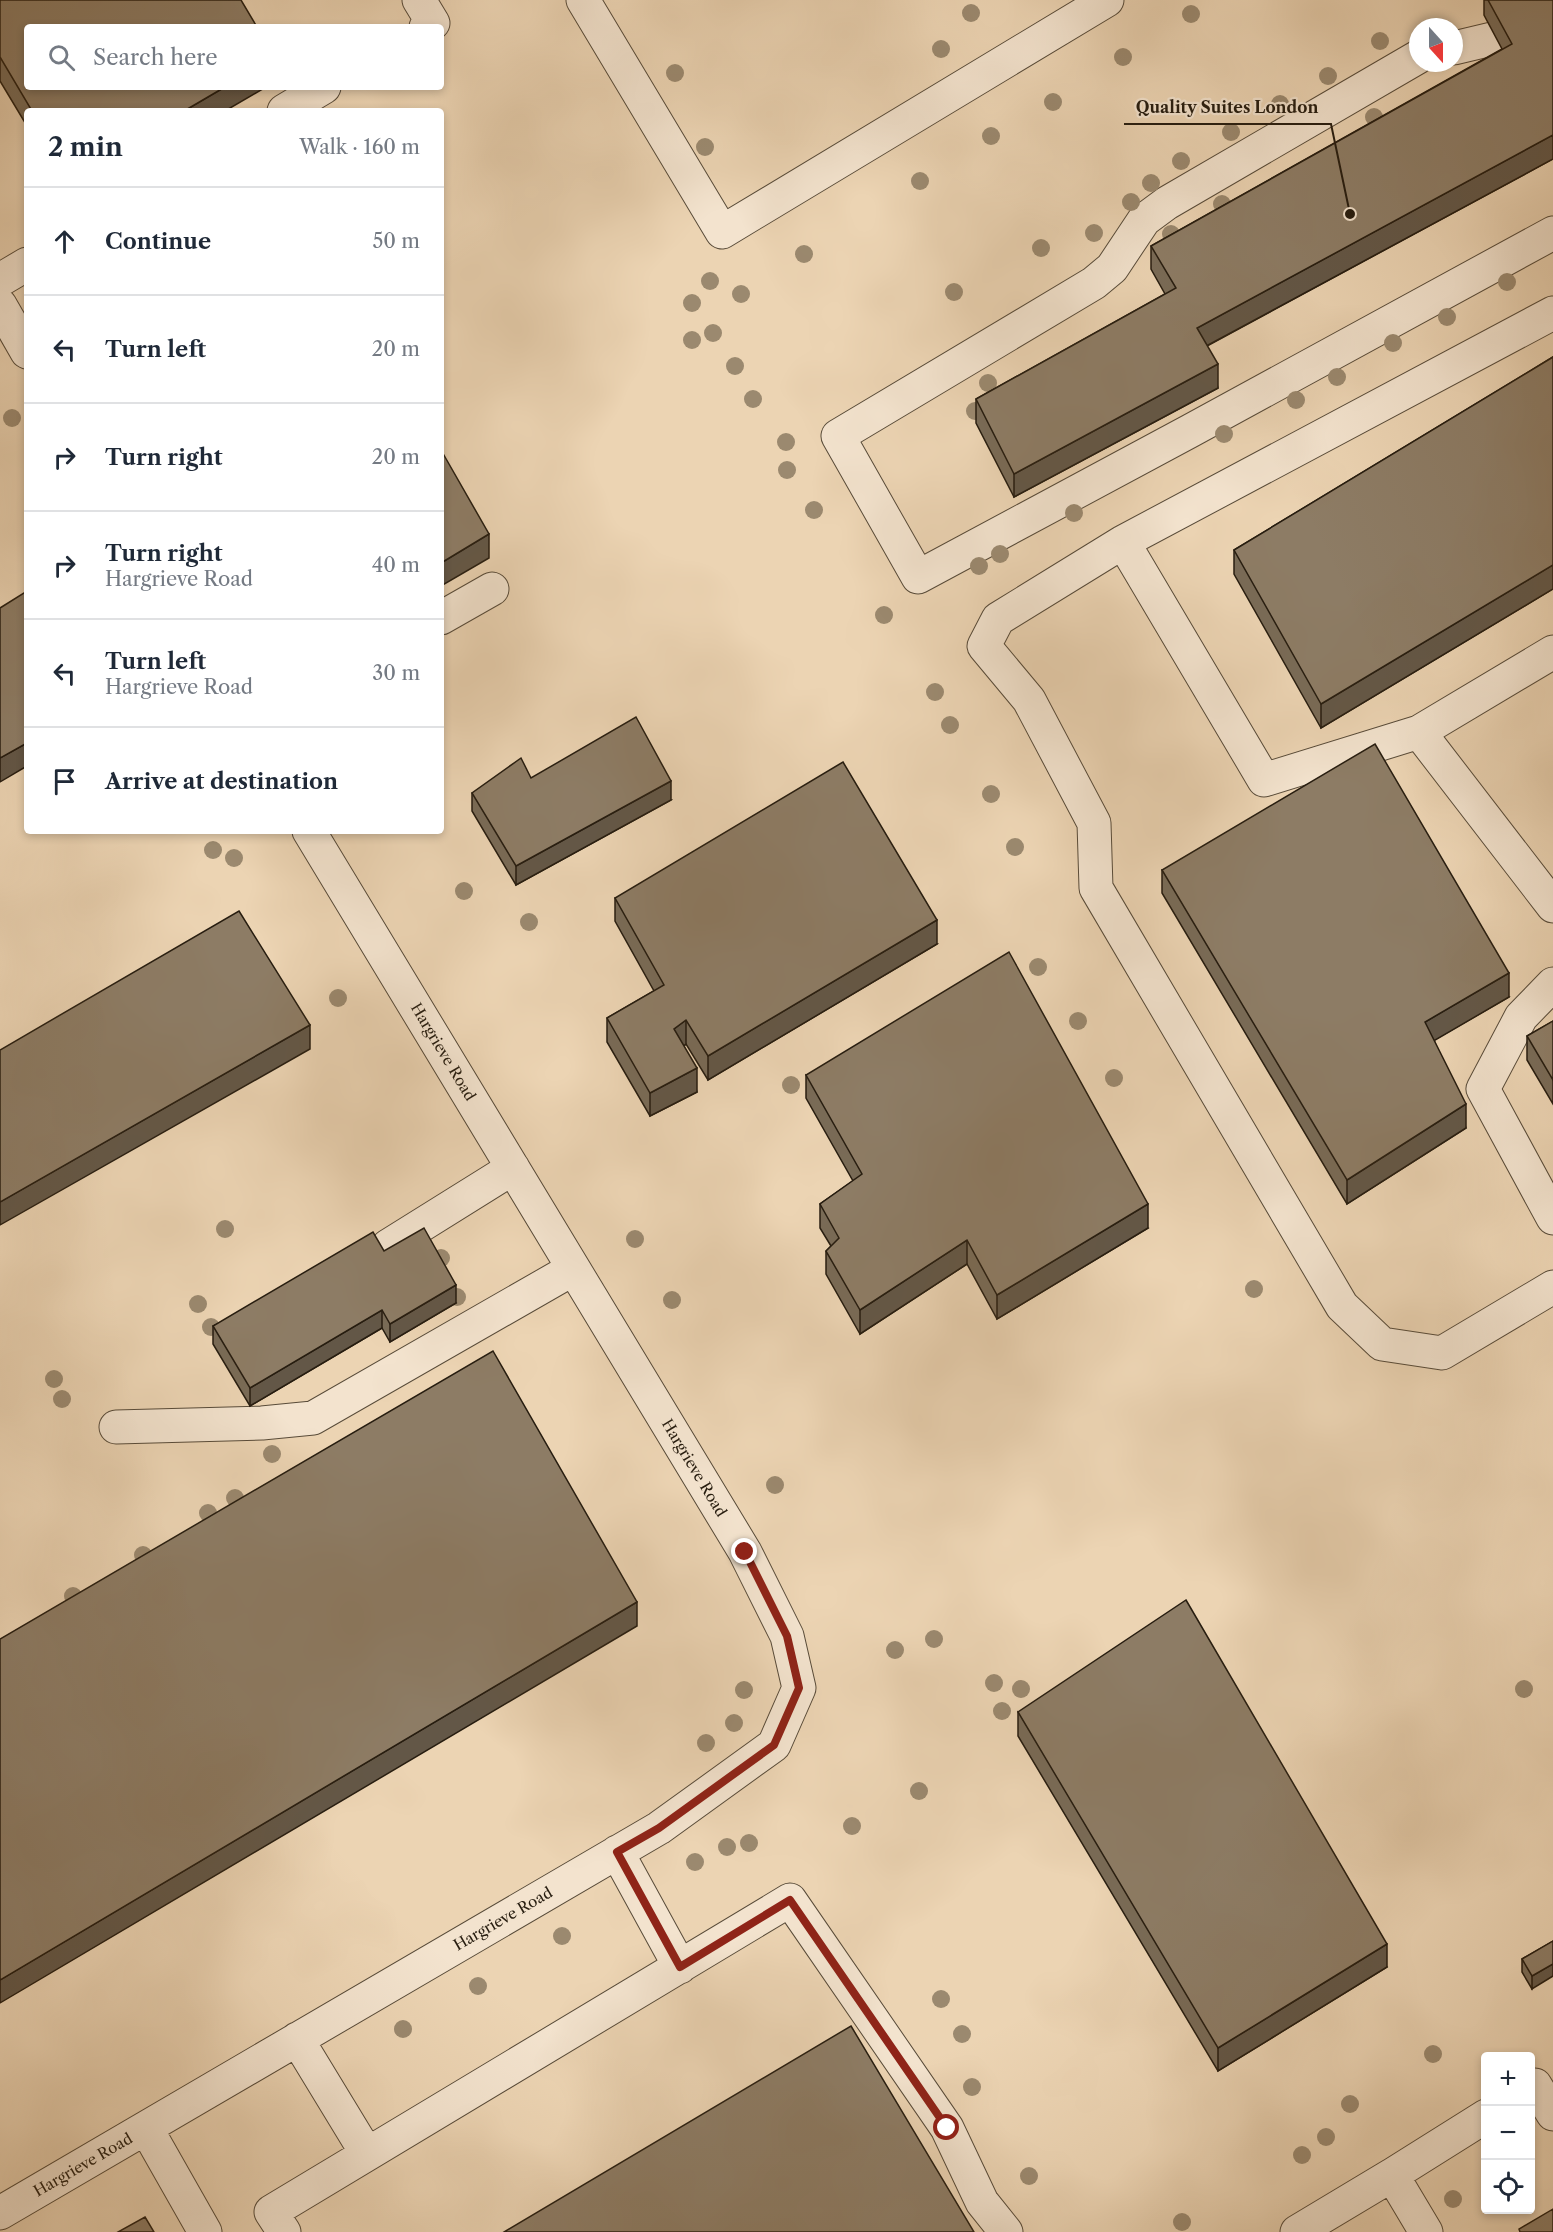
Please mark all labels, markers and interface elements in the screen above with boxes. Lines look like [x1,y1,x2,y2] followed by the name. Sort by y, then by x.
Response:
[1409,18,1463,72] north arrow
[24,24,444,90] search box
[45,41,78,74] icon: search
[93,44,218,71] text: Search here
[1124,90,1331,124] callout: Quality Suites London
[1136,97,1318,117] text: Quality Suites London
[48,131,123,163] text: 2 min
[299,135,420,159] text: Walk · 160 m
[48,225,81,258] icon: ahead
[105,228,211,255] text: Continue
[373,229,420,253] text: 50 m
[48,333,81,366] icon: left
[105,336,206,363] text: Turn left
[372,337,420,361] text: 20 m
[48,441,81,474] icon: right
[105,444,223,471] text: Turn right
[372,445,420,469] text: 20 m
[105,540,223,567] text: Turn right
[48,549,81,582] icon: right
[372,553,420,577] text: 40 m
[105,567,253,591] text: Hargrieve Road
[105,648,206,675] text: Turn left
[48,657,81,690] icon: left
[372,661,420,685] text: 30 m
[105,675,253,699] text: Hargrieve Road
[48,765,81,798] icon: arrive
[105,768,338,795] text: Arrive at destination
[407,999,480,1104] street label: Hargrieve Road
[658,1415,731,1520] street label: Hargrieve Road
[731,1538,757,1564] route end
[450,1883,556,1955] street label: Hargrieve Road
[1481,2052,1535,2214] map controls
[1481,2052,1535,2106] button: +
[1481,2106,1535,2160] button: −
[933,2114,959,2140] route start
[30,2129,136,2201] street label: Hargrieve Road
[1481,2160,1535,2214] button: locate

